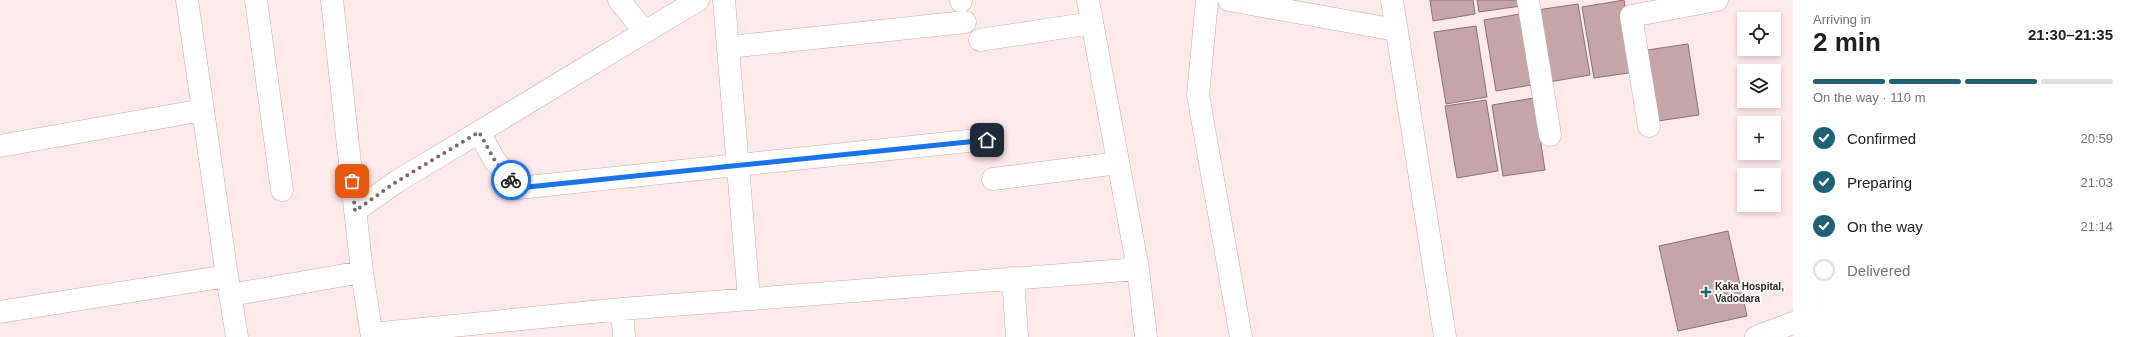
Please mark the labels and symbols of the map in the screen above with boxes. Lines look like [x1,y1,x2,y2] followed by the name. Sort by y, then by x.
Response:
[970,123,1004,157] pin
[491,160,531,200] courier
[335,164,369,198] pin
[1715,281,1784,304] place label: Kaka Hospital, Vadodara
[1700,286,1712,298] marker: Kaka Hospital, Vadodara

